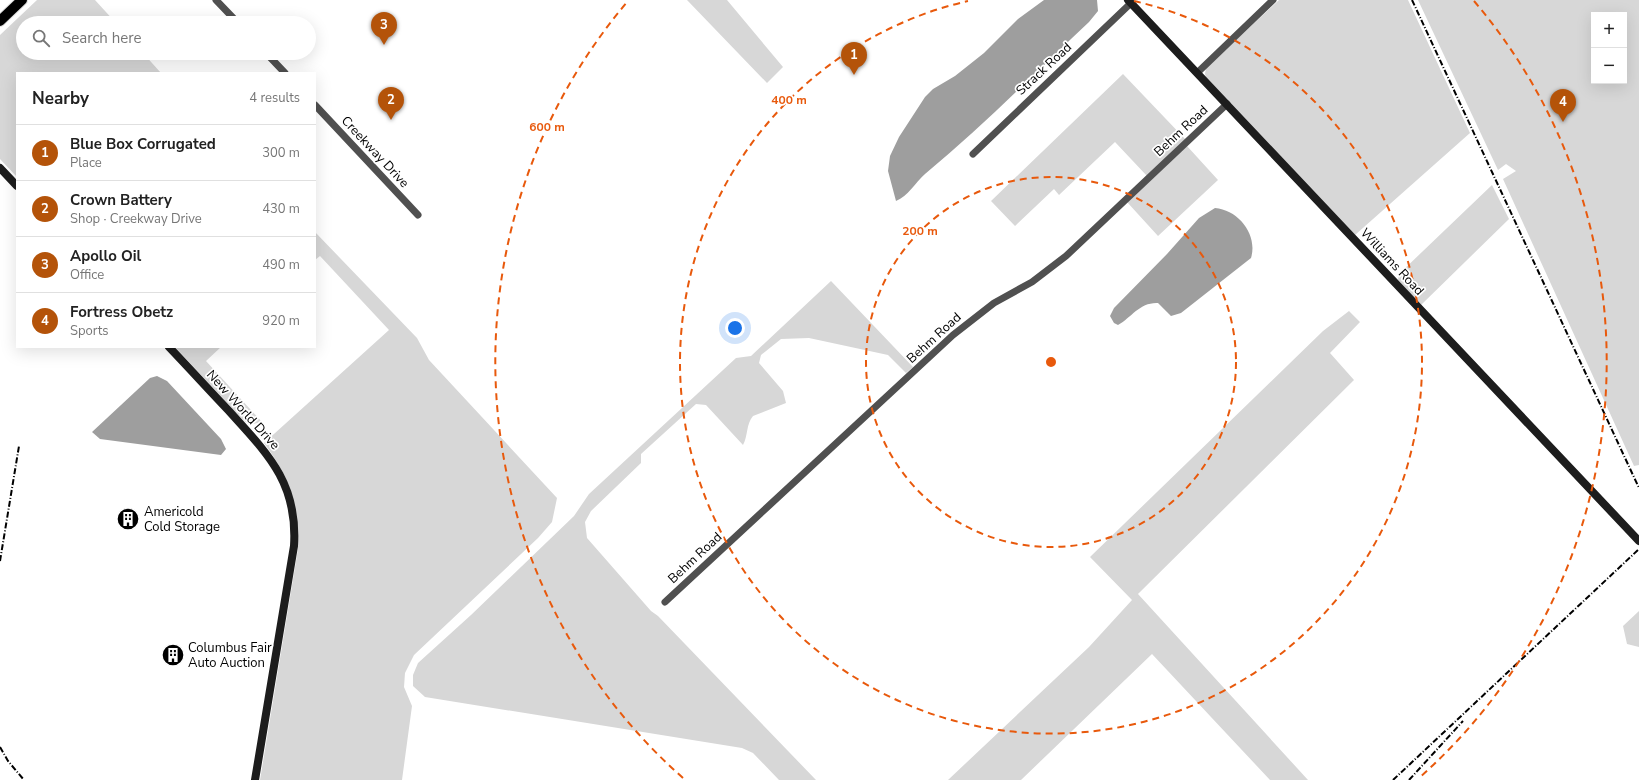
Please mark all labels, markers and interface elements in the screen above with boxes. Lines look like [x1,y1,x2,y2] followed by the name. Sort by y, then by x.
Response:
[371,12,397,45] pin: 3
[1591,12,1627,84] map controls
[1591,12,1627,48] button: +
[16,16,316,60] search box
[30,27,52,49] icon: search
[62,28,142,48] text: Search here
[1012,39,1076,99] street label: Strack Road
[841,42,867,75] pin: 1
[1591,48,1627,84] button: −
[32,87,89,110] text: Nearby
[378,87,404,120] pin: 2
[249,89,300,107] text: 4 results
[1550,89,1576,122] pin: 4
[771,92,807,108] text: 400 m
[1150,101,1212,161] street label: Behm Road
[337,112,413,192] street label: Creekway Drive
[529,119,565,135] text: 600 m
[70,134,216,154] text: Blue Box Corrugated
[41,144,49,162] text: 1
[262,144,300,162] text: 300 m
[70,154,102,172] text: Place
[70,190,172,210] text: Crown Battery
[41,200,49,218] text: 2
[262,200,300,218] text: 430 m
[70,210,202,228] text: Shop · Creekway Drive
[902,223,938,239] text: 200 m
[1356,224,1428,300] street label: Williams Road
[70,246,141,266] text: Apollo Oil
[41,256,49,274] text: 3
[262,256,300,274] text: 490 m
[70,266,104,284] text: Office
[70,302,173,322] text: Fortress Obetz
[903,309,965,367] street label: Behm Road
[41,312,49,330] text: 4
[262,312,300,330] text: 920 m
[725,318,745,338] your location
[70,322,109,340] text: Sports
[1044,355,1058,369] centre of rings
[202,366,284,454] street label: New World Drive
[144,503,220,536] place label: Americold Cold Storage
[115,506,141,532] building icon: Americold Cold Storage
[664,528,726,588] street label: Behm Road
[188,639,272,672] place label: Columbus Fair Auto Auction
[160,642,186,668] building icon: Columbus Fair Auto Auction

